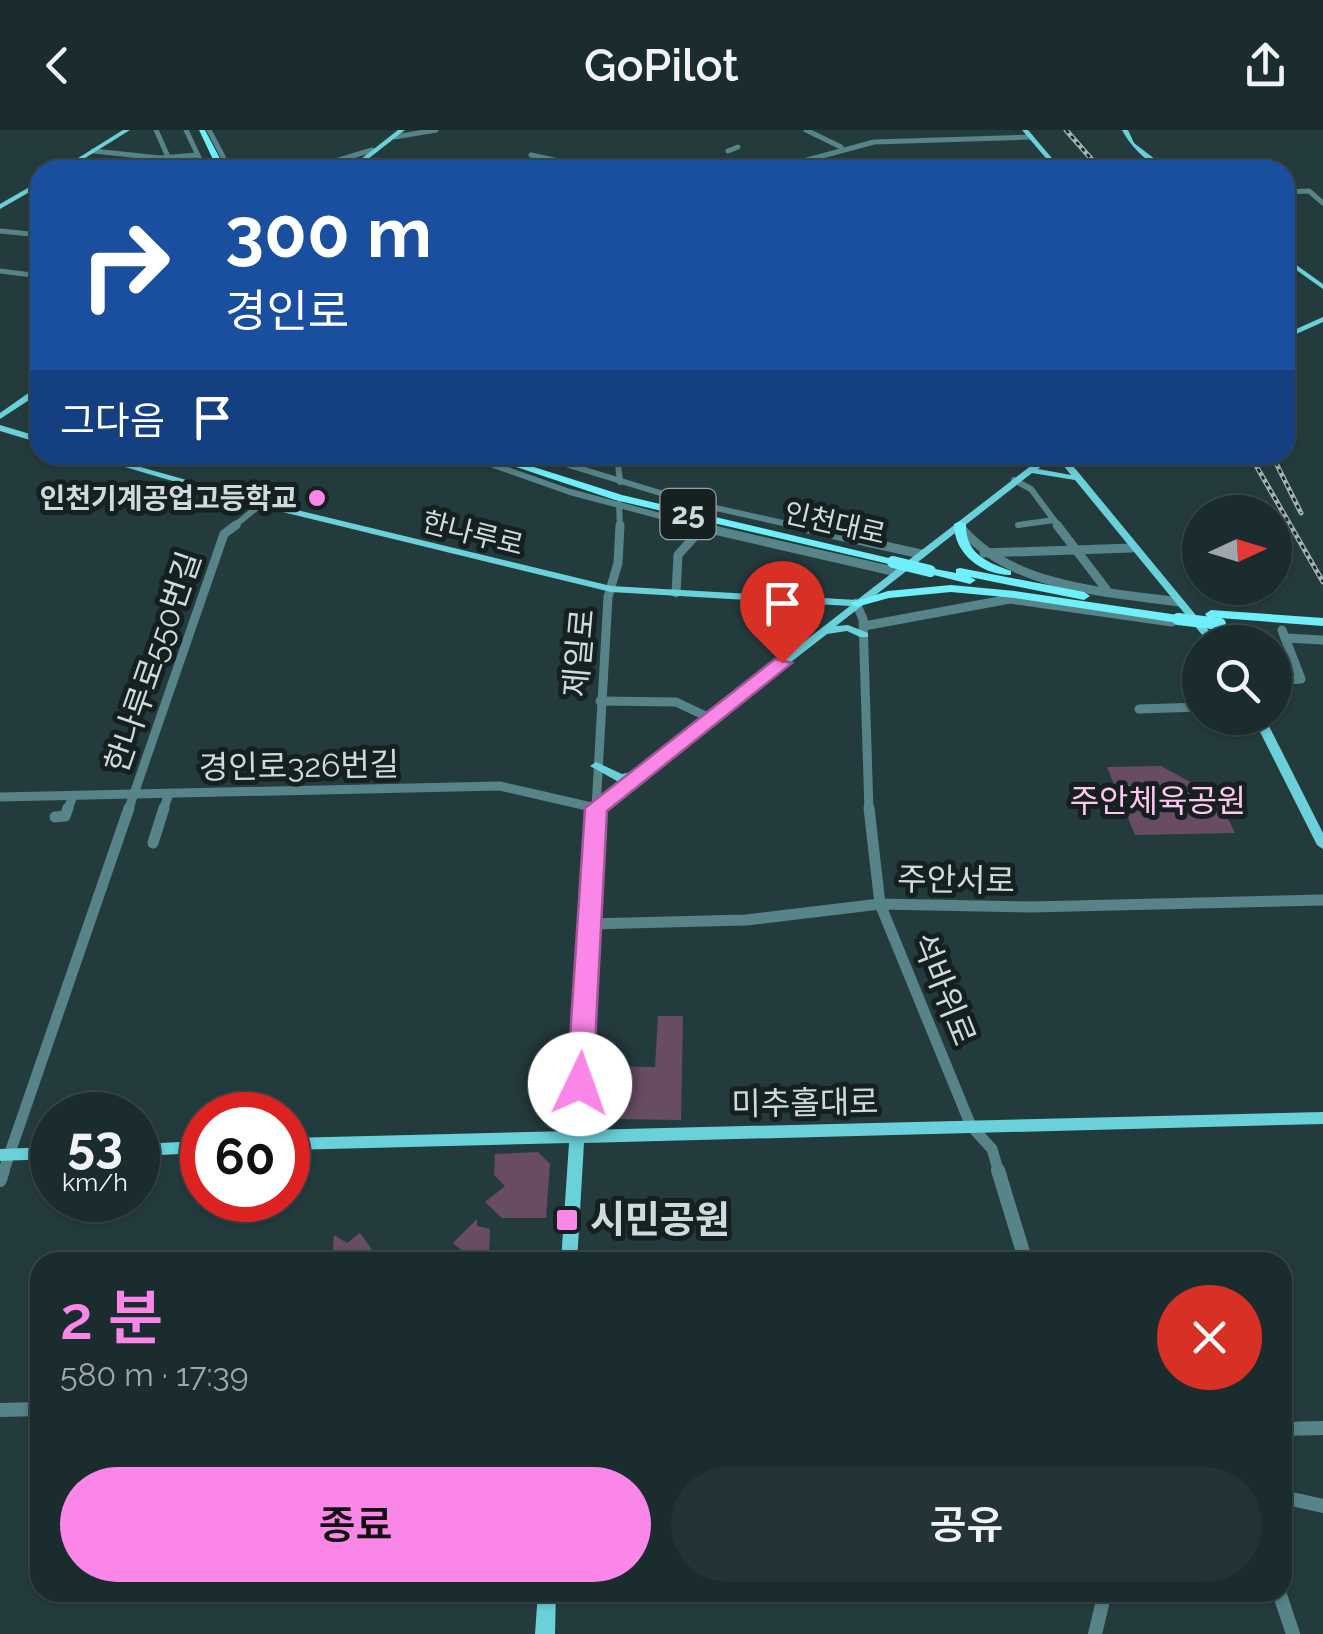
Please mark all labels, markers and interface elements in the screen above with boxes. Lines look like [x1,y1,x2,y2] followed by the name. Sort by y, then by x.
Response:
[30,38,85,93] icon: back
[1238,38,1293,93] icon: share
[584,39,739,92] text: GoPilot
[225,191,432,273] text: 300 m
[60,200,190,330] icon: right
[225,285,349,338] text: 경인로
[185,390,240,445] icon: arrive
[60,398,165,443] text: 그다음
[39,482,297,515] place label: 인천기계공업고등학교
[306,487,328,509] marker: 인천기계공업고등학교
[660,489,716,539] road number: 25
[1182,495,1292,605] north arrow
[1182,495,1292,735] map controls
[781,496,889,551] street label: 인천대로
[419,505,527,562] street label: 한나루로
[97,547,208,777] street label: 한나루로550번길
[740,561,825,664] pin
[755,576,810,631] icon: arrive
[556,607,601,699] street label: 제일로
[1182,625,1292,735] button: search
[199,745,399,786] street label: 경인로326번길
[1070,782,1246,819] park label: 주안체육공원
[897,860,1015,899] street label: 주안서로
[905,927,984,1050] street label: 석바위로
[528,1032,632,1136] position arrow
[731,1083,879,1122] street label: 미추홀대로
[180,1092,310,1222] speed limit sign: 60
[67,1115,123,1174] text: 53
[62,1167,128,1197] text: km/h
[590,1197,730,1242] place label: 시민공원
[554,1207,580,1233] marker: 시민공원
[60,1283,163,1353] text: 2 분
[1157,1285,1262,1390] button: close
[60,1356,248,1393] text: 580 m · 17:39
[60,1467,651,1582] button: 종료
[671,1467,1262,1582] button: 공유

